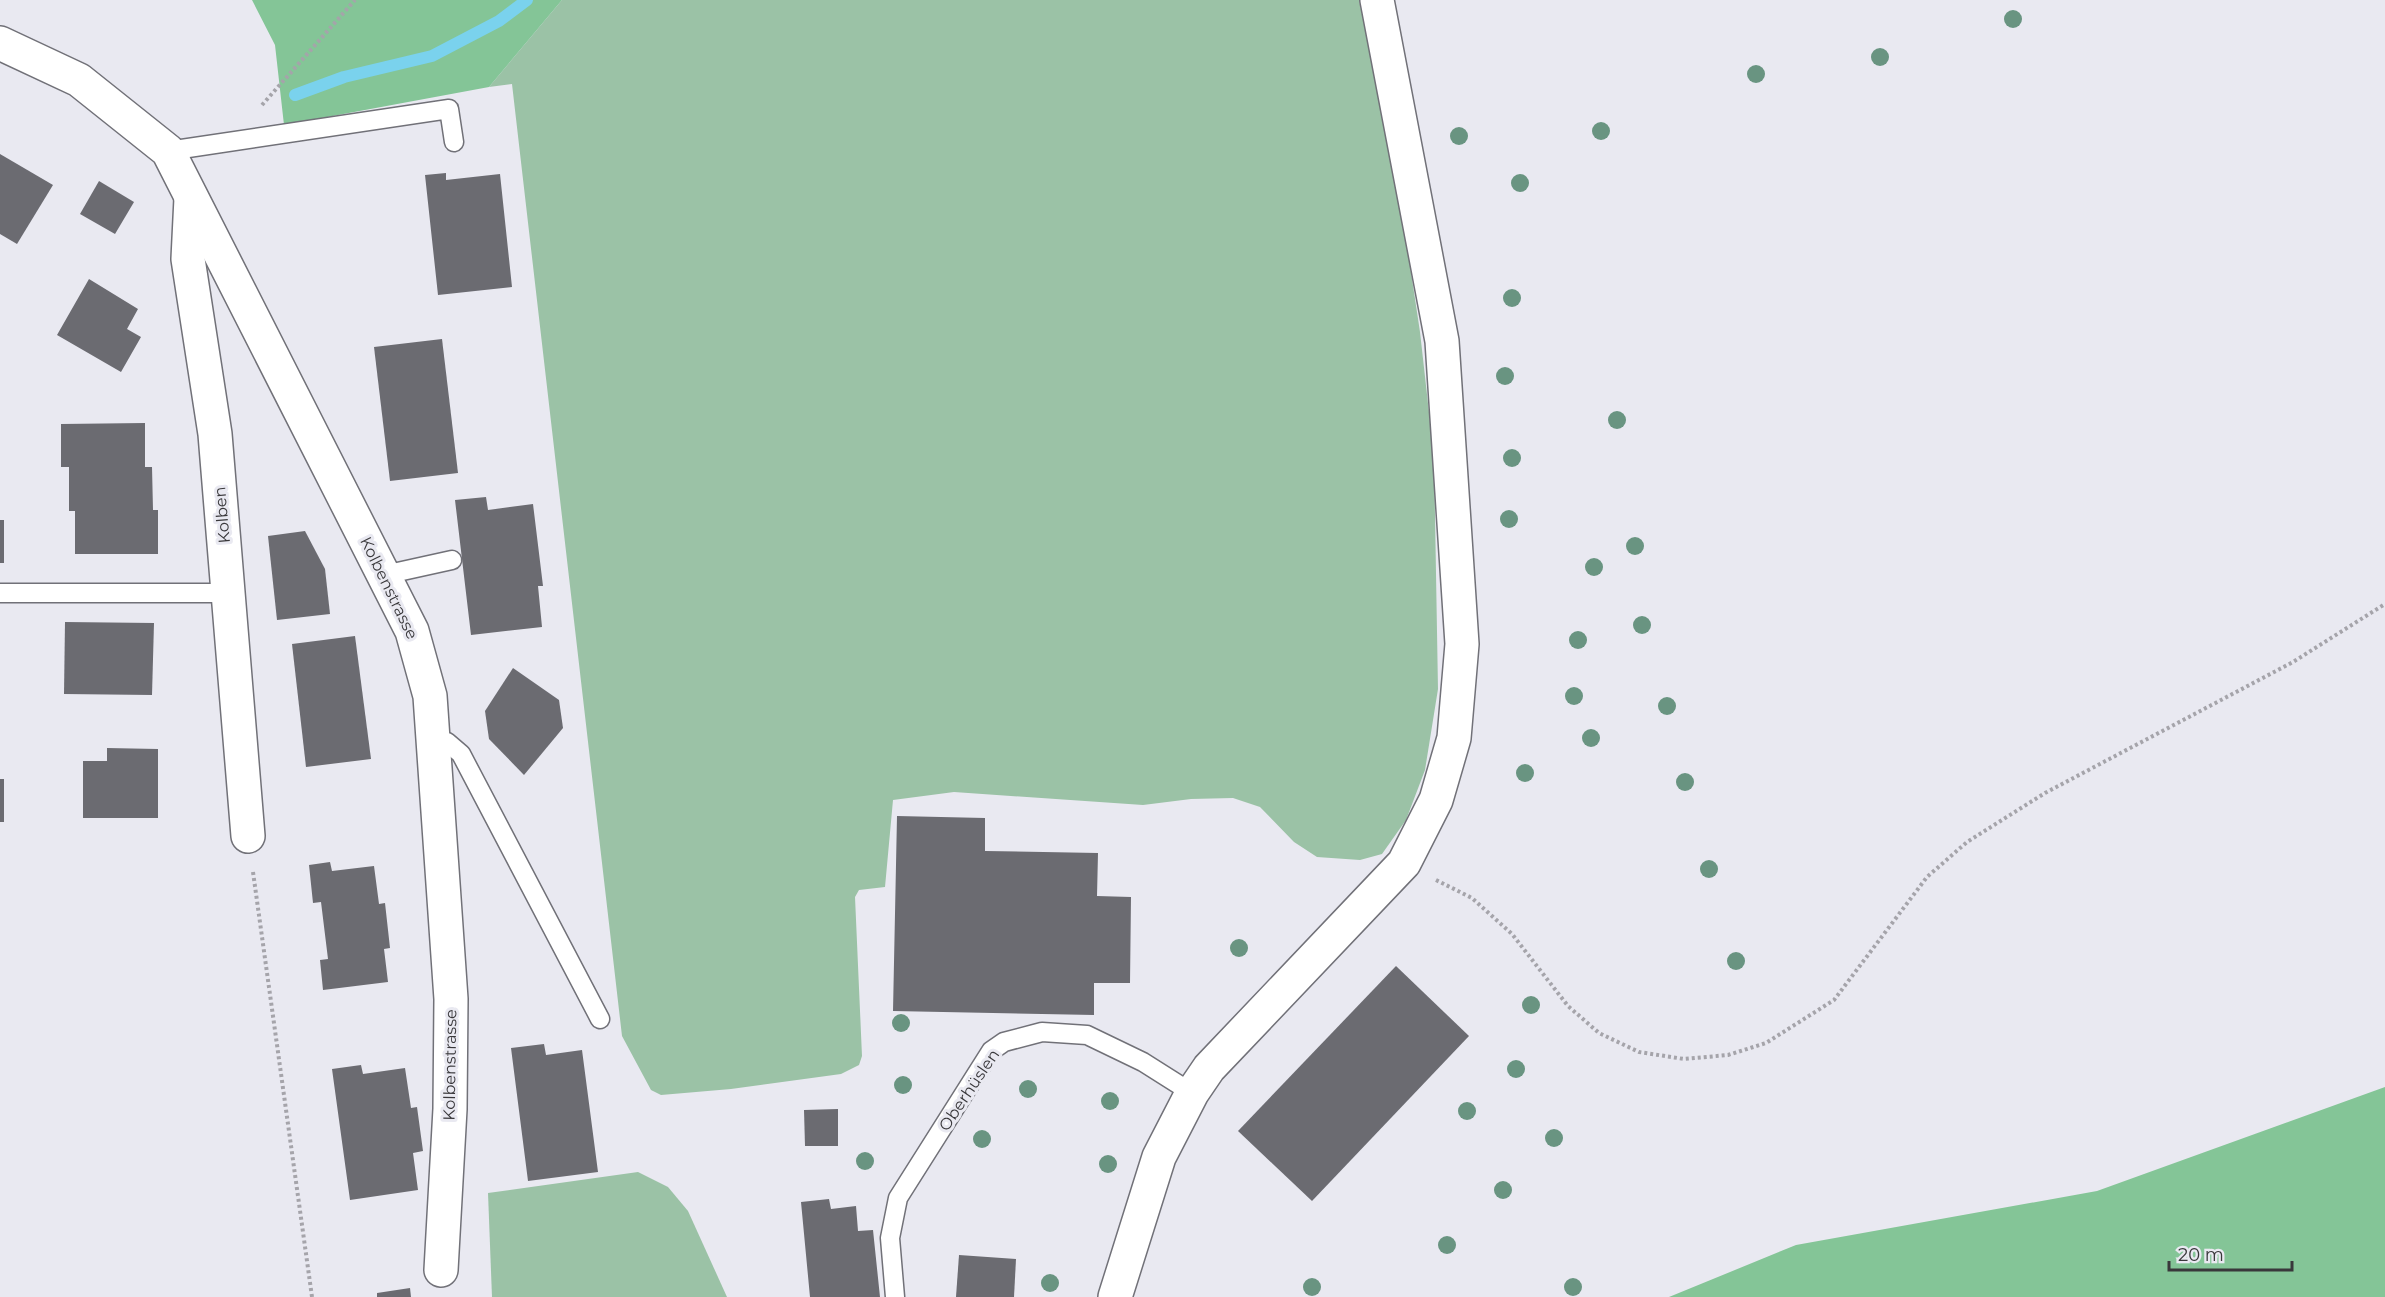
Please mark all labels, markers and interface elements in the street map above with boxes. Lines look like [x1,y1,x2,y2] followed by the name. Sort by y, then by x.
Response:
[210,486,234,544] street label: Kolben
[356,534,422,642] street label: Kolbenstrasse
[440,1009,460,1121] street label: Kolbenstrasse
[935,1046,1003,1134] street label: Oberhüslen
[2169,1234,2292,1272] scale bar
[2178,1244,2224,1266] text: 20 m

